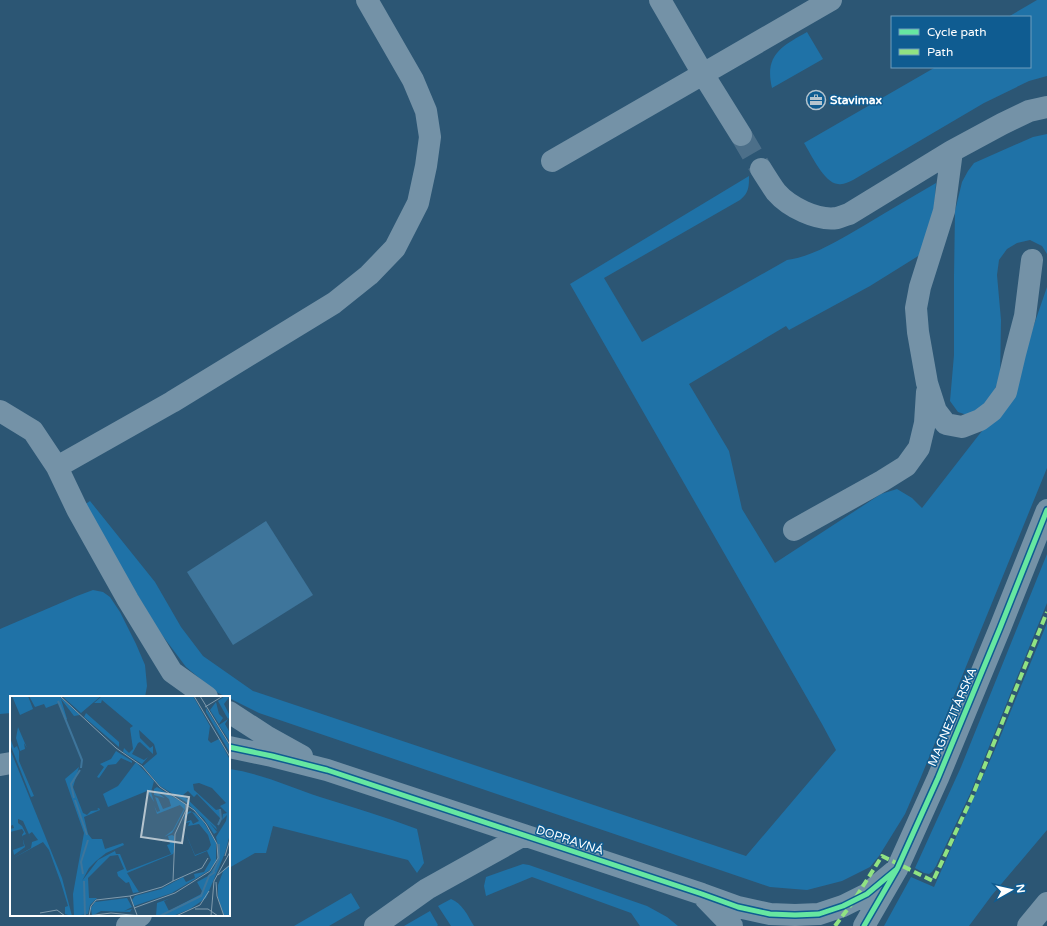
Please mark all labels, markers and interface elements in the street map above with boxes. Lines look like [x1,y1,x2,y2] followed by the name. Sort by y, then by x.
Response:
[891,16,1031,68] legend
[927,25,986,39] text: Cycle path
[927,45,953,59] text: Path
[805,89,827,111] office icon: Stavimax
[830,93,882,107] place label: Stavimax
[925,665,979,769] street label: MAGNEZITÁRSKA
[10,696,230,916] inset map
[534,822,606,858] street label: DOPRAVNÁ
[991,870,1031,910] north arrow
[1013,883,1027,894] text: N

